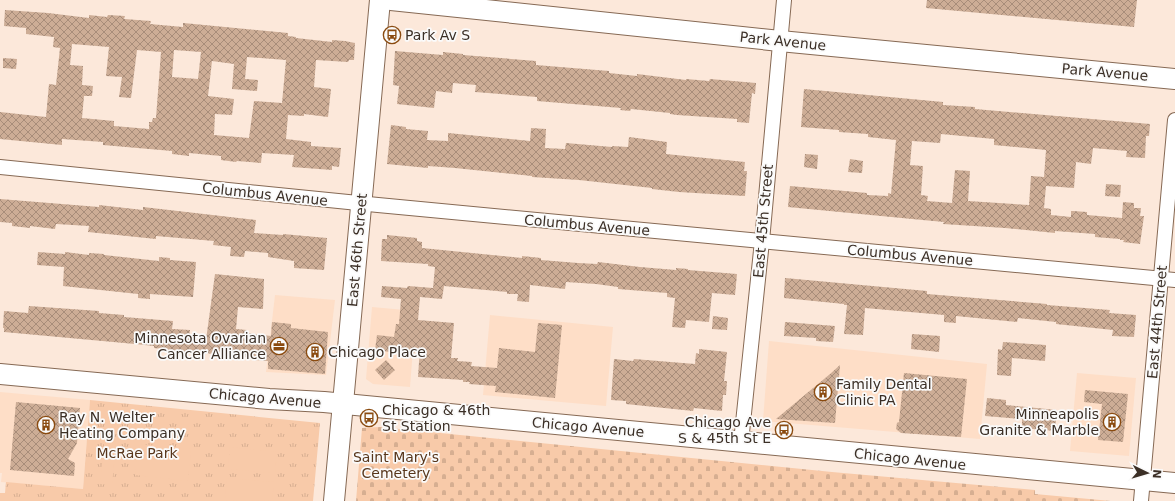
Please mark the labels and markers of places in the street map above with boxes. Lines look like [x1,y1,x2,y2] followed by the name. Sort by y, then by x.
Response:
[382,25,402,45] bus stop icon: Park Av S
[405,27,470,43] place label: Park Av S
[134,330,266,362] place label: Minnesota Ovarian Cancer Alliance
[269,336,289,356] office icon: Minnesota Ovarian Cancer Alliance
[305,342,325,362] building icon: Chicago Place
[328,344,426,360] place label: Chicago Place
[836,376,932,408] place label: Family Dental Clinic PA
[813,382,833,402] building icon: Family Dental Clinic PA
[382,402,490,434] place label: Chicago & 46th St Station
[979,406,1099,438] place label: Minneapolis Granite & Marble
[359,408,379,428] bus stop icon: Chicago & 46th St Station
[59,409,185,441] place label: Ray N. Welter Heating Company
[1102,412,1122,432] building icon: Minneapolis Granite & Marble
[678,414,771,446] place label: Chicago Ave S & 45th St E
[36,415,56,435] building icon: Ray N. Welter Heating Company
[774,420,794,440] bus stop icon: Chicago Ave S & 45th St E

